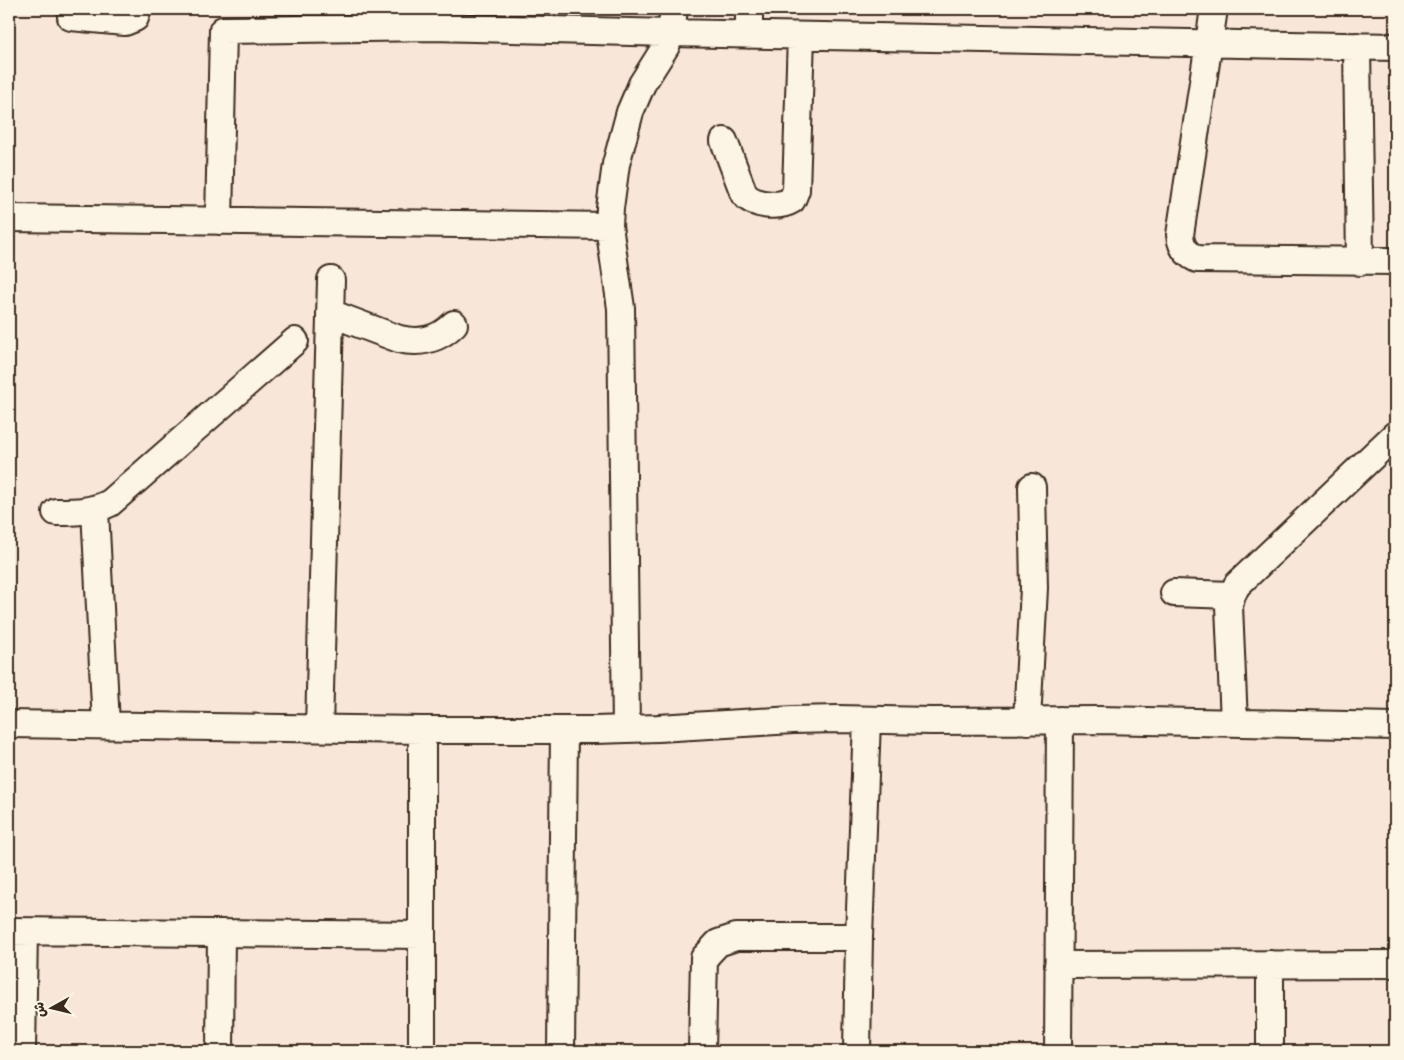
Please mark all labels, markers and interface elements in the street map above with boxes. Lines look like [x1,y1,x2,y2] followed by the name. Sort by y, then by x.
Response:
[28,982,78,1032] north arrow
[30,1001,49,1019] text: ش

